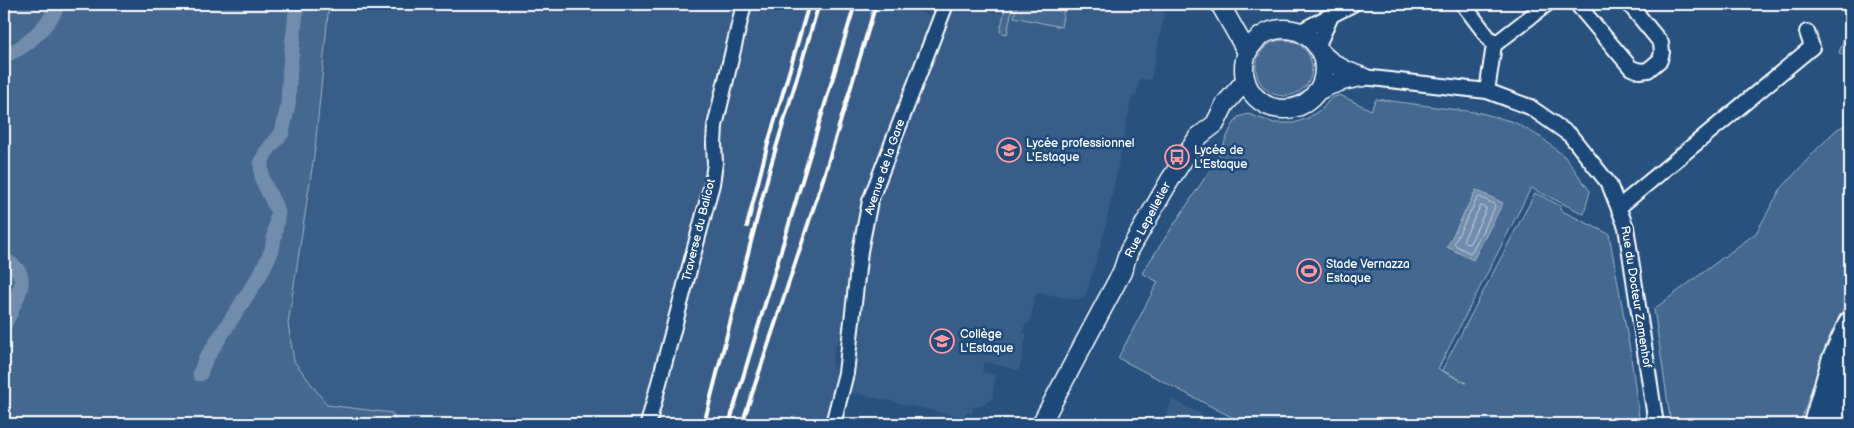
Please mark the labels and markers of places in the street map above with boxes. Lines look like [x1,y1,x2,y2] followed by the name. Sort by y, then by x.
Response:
[1026,136,1135,165] place label: Lycée professionnel L'Estaque
[996,137,1022,163] school or university icon: Lycée professionnel L'Estaque
[1194,143,1247,172] place label: Lycée de L'Estaque
[1164,144,1190,170] bus stop icon: Lycée de L'Estaque
[1326,257,1410,286] place label: Stade Vernazza Estaque
[1296,258,1322,284] sports icon: Stade Vernazza Estaque
[960,327,1013,356] place label: Collège L'Estaque
[929,328,955,354] school or university icon: Collège L'Estaque

